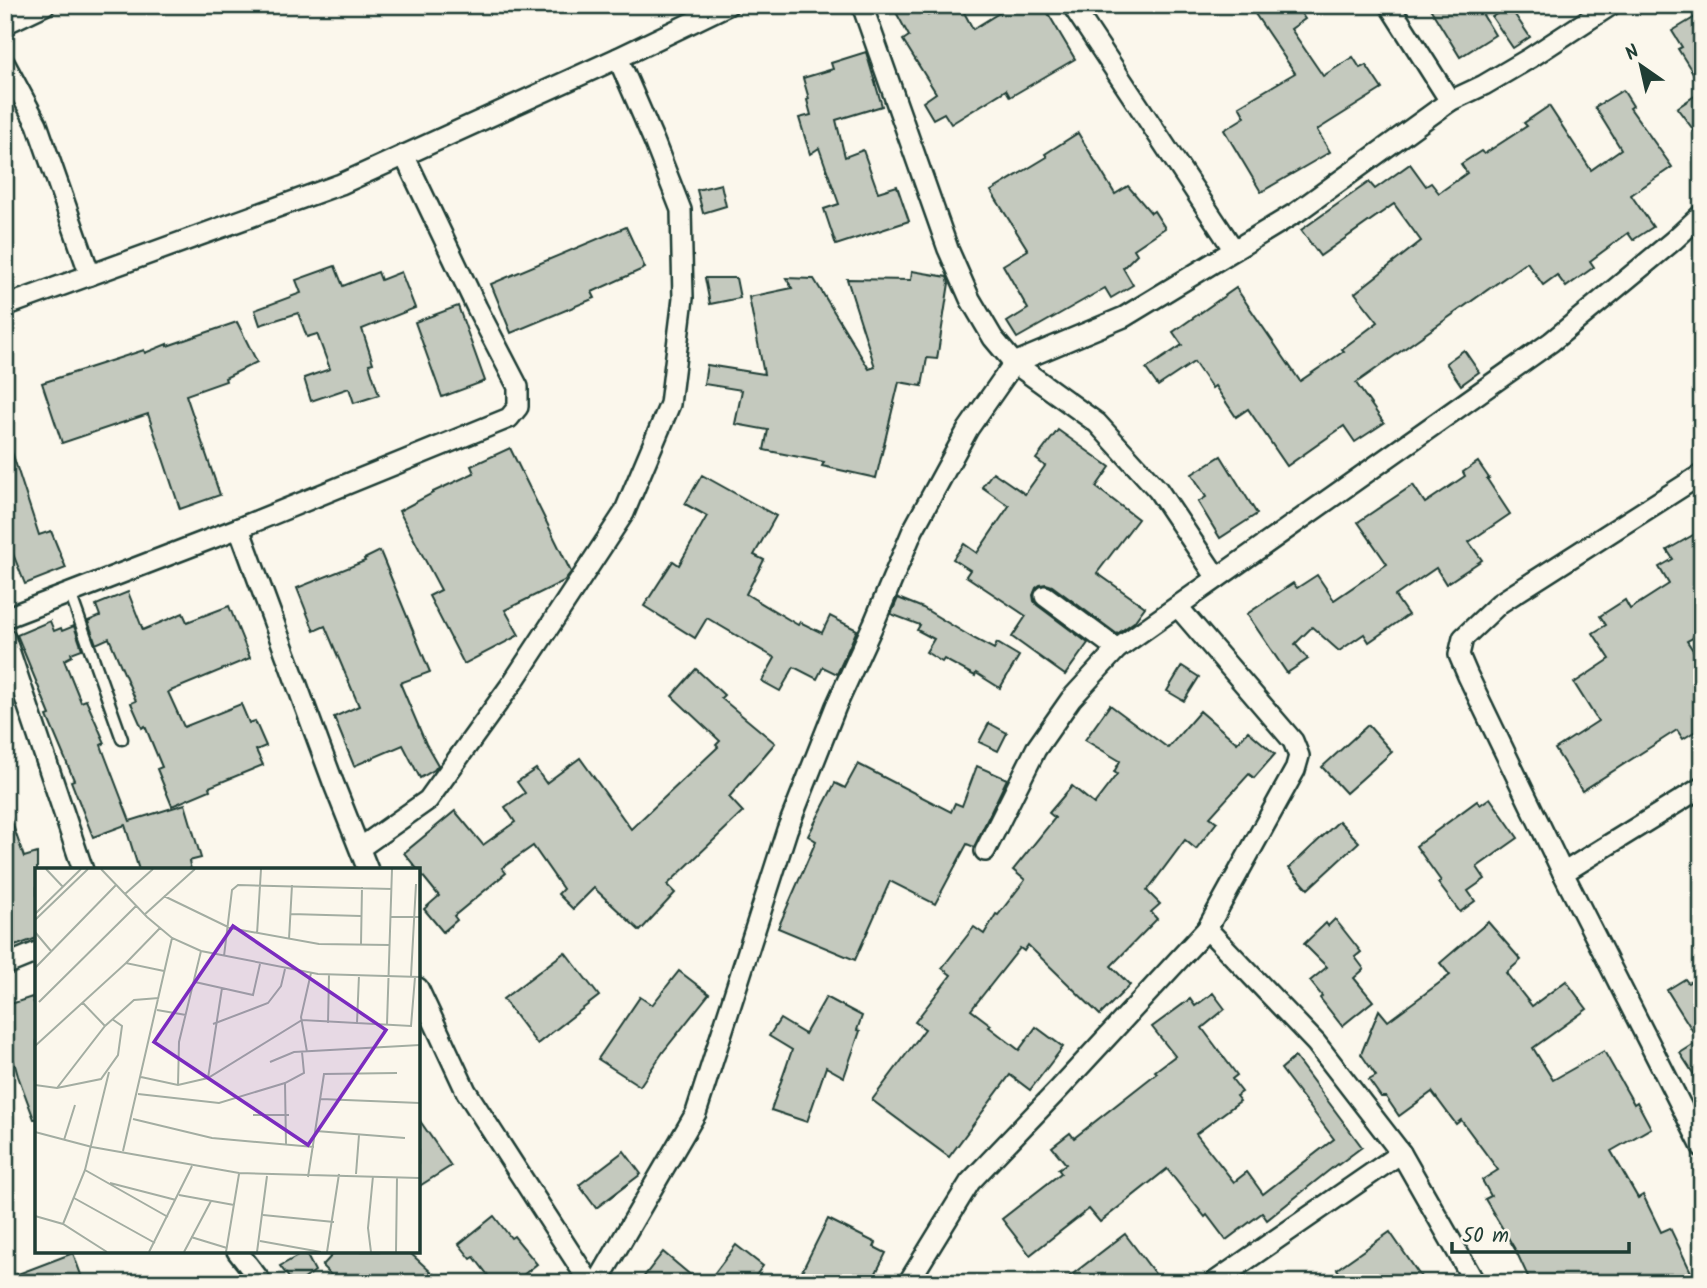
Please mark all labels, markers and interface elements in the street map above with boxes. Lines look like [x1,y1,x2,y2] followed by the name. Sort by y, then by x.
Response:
[1606,32,1676,102] north arrow
[1619,38,1646,69] text: N
[35,868,420,1253] inset map
[1452,1211,1628,1255] scale bar
[1462,1220,1509,1253] text: 50 m

